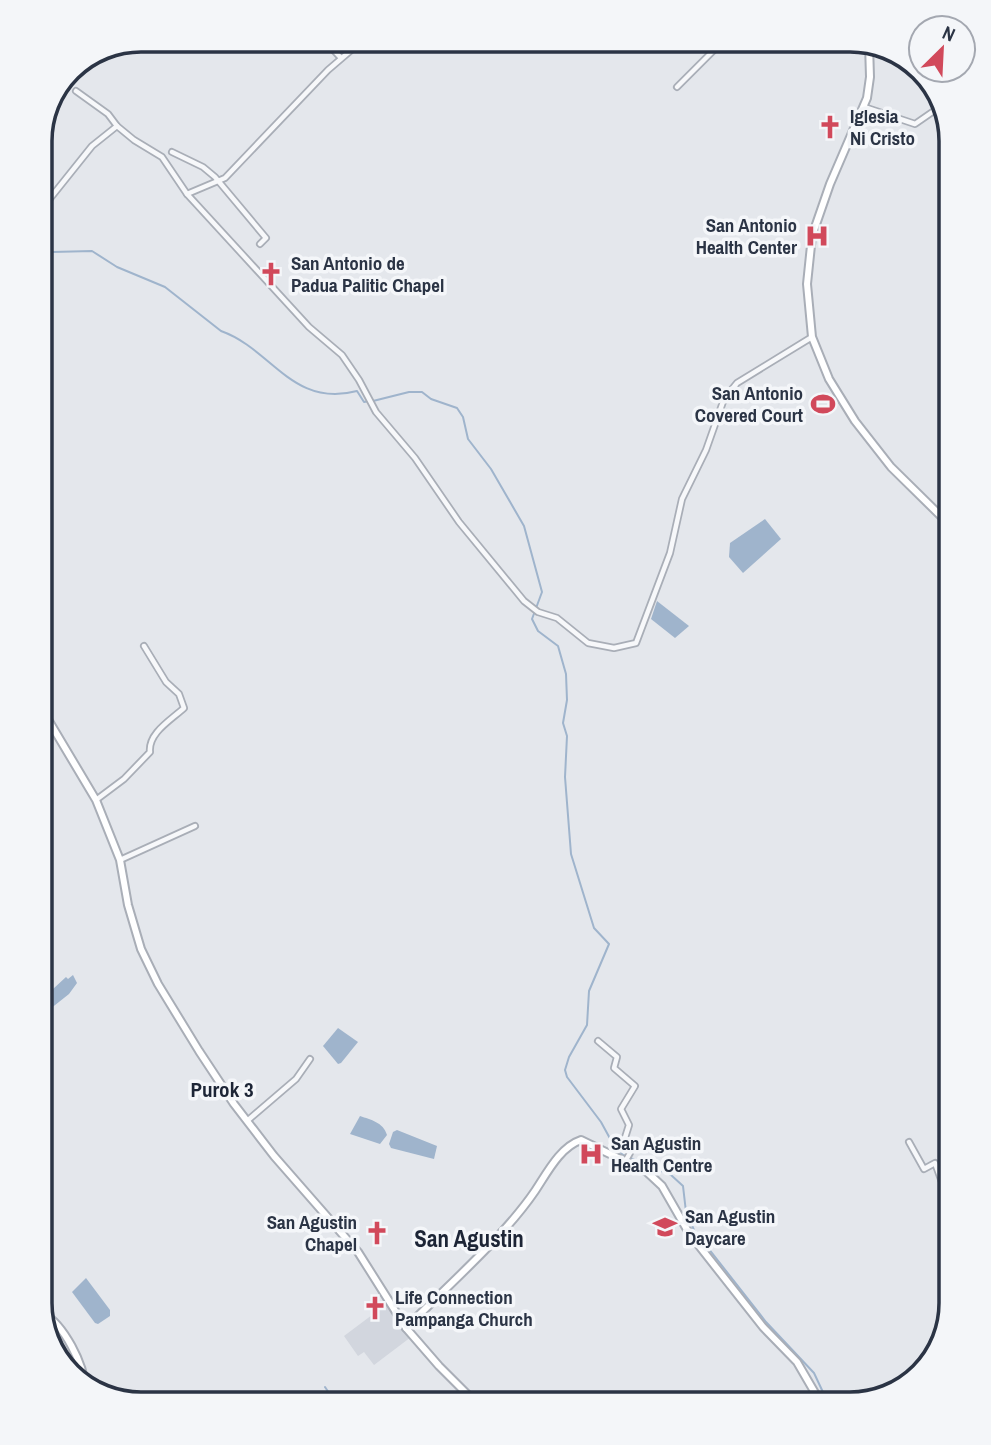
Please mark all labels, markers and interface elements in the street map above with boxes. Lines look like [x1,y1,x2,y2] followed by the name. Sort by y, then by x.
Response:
[907,14,977,84] north arrow
[938,19,959,48] text: N
[850,103,915,151] place label: Iglesia Ni Cristo
[816,113,844,141] church icon: Iglesia Ni Cristo
[696,212,797,260] place label: San Antonio Health Center
[803,222,831,250] hospital icon: San Antonio Health Center
[291,250,444,298] place label: San Antonio de Padua Palitic Chapel
[257,260,285,288] church icon: San Antonio de Padua Palitic Chapel
[695,380,803,428] place label: San Antonio Covered Court
[809,390,837,418] sports icon: San Antonio Covered Court
[190,1075,254,1104] district label: Purok 3
[611,1130,713,1178] place label: San Agustin Health Centre
[577,1140,605,1168] hospital icon: San Agustin Health Centre
[685,1203,775,1251] place label: San Agustin Daycare
[267,1209,357,1257] place label: San Agustin Chapel
[651,1213,679,1241] school or university icon: San Agustin Daycare
[363,1219,391,1247] church icon: San Agustin Chapel
[414,1223,524,1254] district label: San Agustin
[395,1284,533,1332] place label: Life Connection Pampanga Church
[361,1294,389,1322] church icon: Life Connection Pampanga Church

